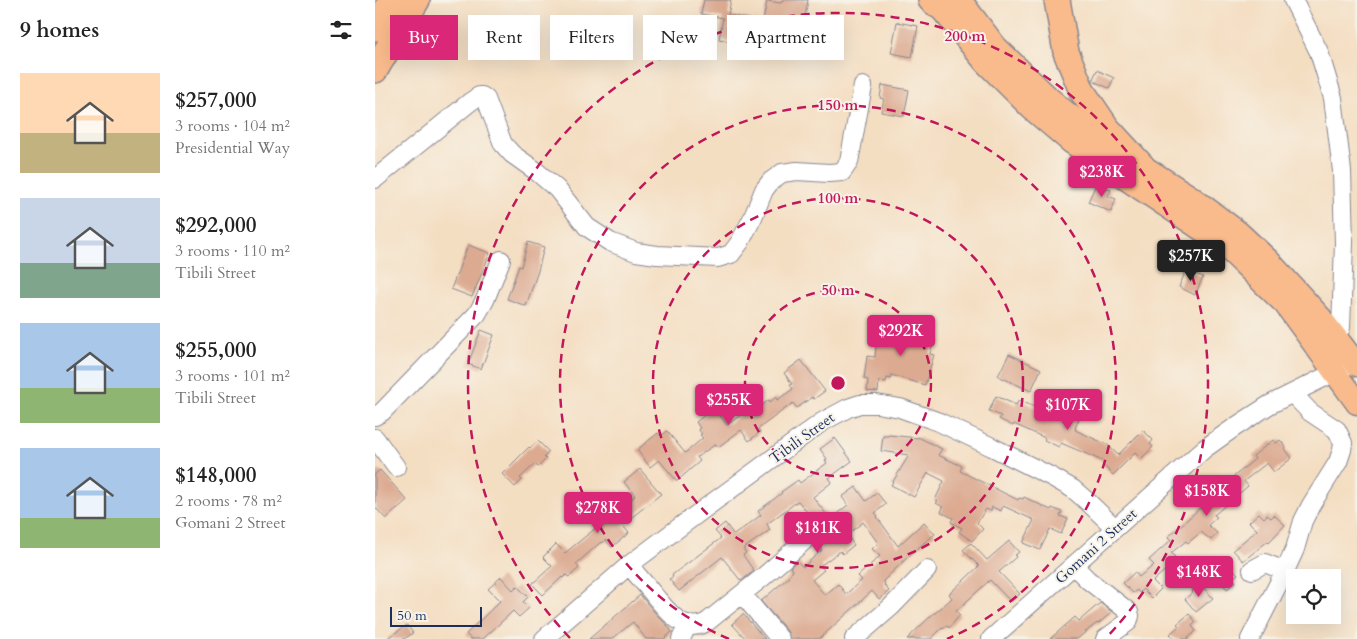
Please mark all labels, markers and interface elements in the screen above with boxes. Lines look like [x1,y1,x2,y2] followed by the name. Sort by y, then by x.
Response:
[390,15,458,60] chip: Buy
[468,15,540,60] chip: Rent
[550,15,633,60] chip: Filters
[643,15,717,60] chip: New
[727,15,844,60] chip: Apartment
[20,16,99,45] text: 9 homes
[327,16,355,44] icon: filters
[945,26,986,46] text: 200 m
[175,86,256,115] text: $257,000
[60,93,120,153] icon: home
[818,95,859,115] text: 150 m
[175,115,290,137] text: 3 rooms · 104 m²
[175,137,290,159] text: Presidential Way
[1067,156,1137,198] pin: $238K
[1079,161,1125,183] text: $238K
[818,188,859,208] text: 100 m
[175,211,256,240] text: $292,000
[60,218,120,278] icon: home
[175,240,290,262] text: 3 rooms · 110 m²
[1156,240,1226,282] pin: $257K
[1168,245,1214,267] text: $257K
[175,262,256,284] text: Tibili Street
[821,280,855,300] text: 50 m
[866,314,936,357] pin: $292K
[878,320,924,342] text: $292K
[175,336,256,365] text: $255,000
[60,343,120,403] icon: home
[175,365,290,387] text: 3 rooms · 101 m²
[829,374,847,392] centre of rings
[694,384,764,426] pin: $255K
[175,387,256,409] text: Tibili Street
[1033,388,1103,431] pin: $107K
[706,389,752,411] text: $255K
[1045,394,1091,416] text: $107K
[766,408,839,468] street label: Tibili Street
[175,461,256,490] text: $148,000
[60,468,120,528] icon: home
[1172,474,1242,517] pin: $158K
[1184,480,1230,502] text: $158K
[175,490,282,512] text: 2 rooms · 78 m²
[563,492,633,534] pin: $278K
[575,497,621,519] text: $278K
[1051,504,1141,588] street label: Gomani 2 Street
[175,512,286,534] text: Gomani 2 Street
[783,512,853,554] pin: $181K
[795,517,841,539] text: $181K
[1164,556,1234,598] pin: $148K
[1176,561,1222,583] text: $148K
[1286,569,1341,624] map controls
[1286,569,1341,624] button: locate
[390,604,483,627] scale bar
[397,606,427,625] text: 50 m

